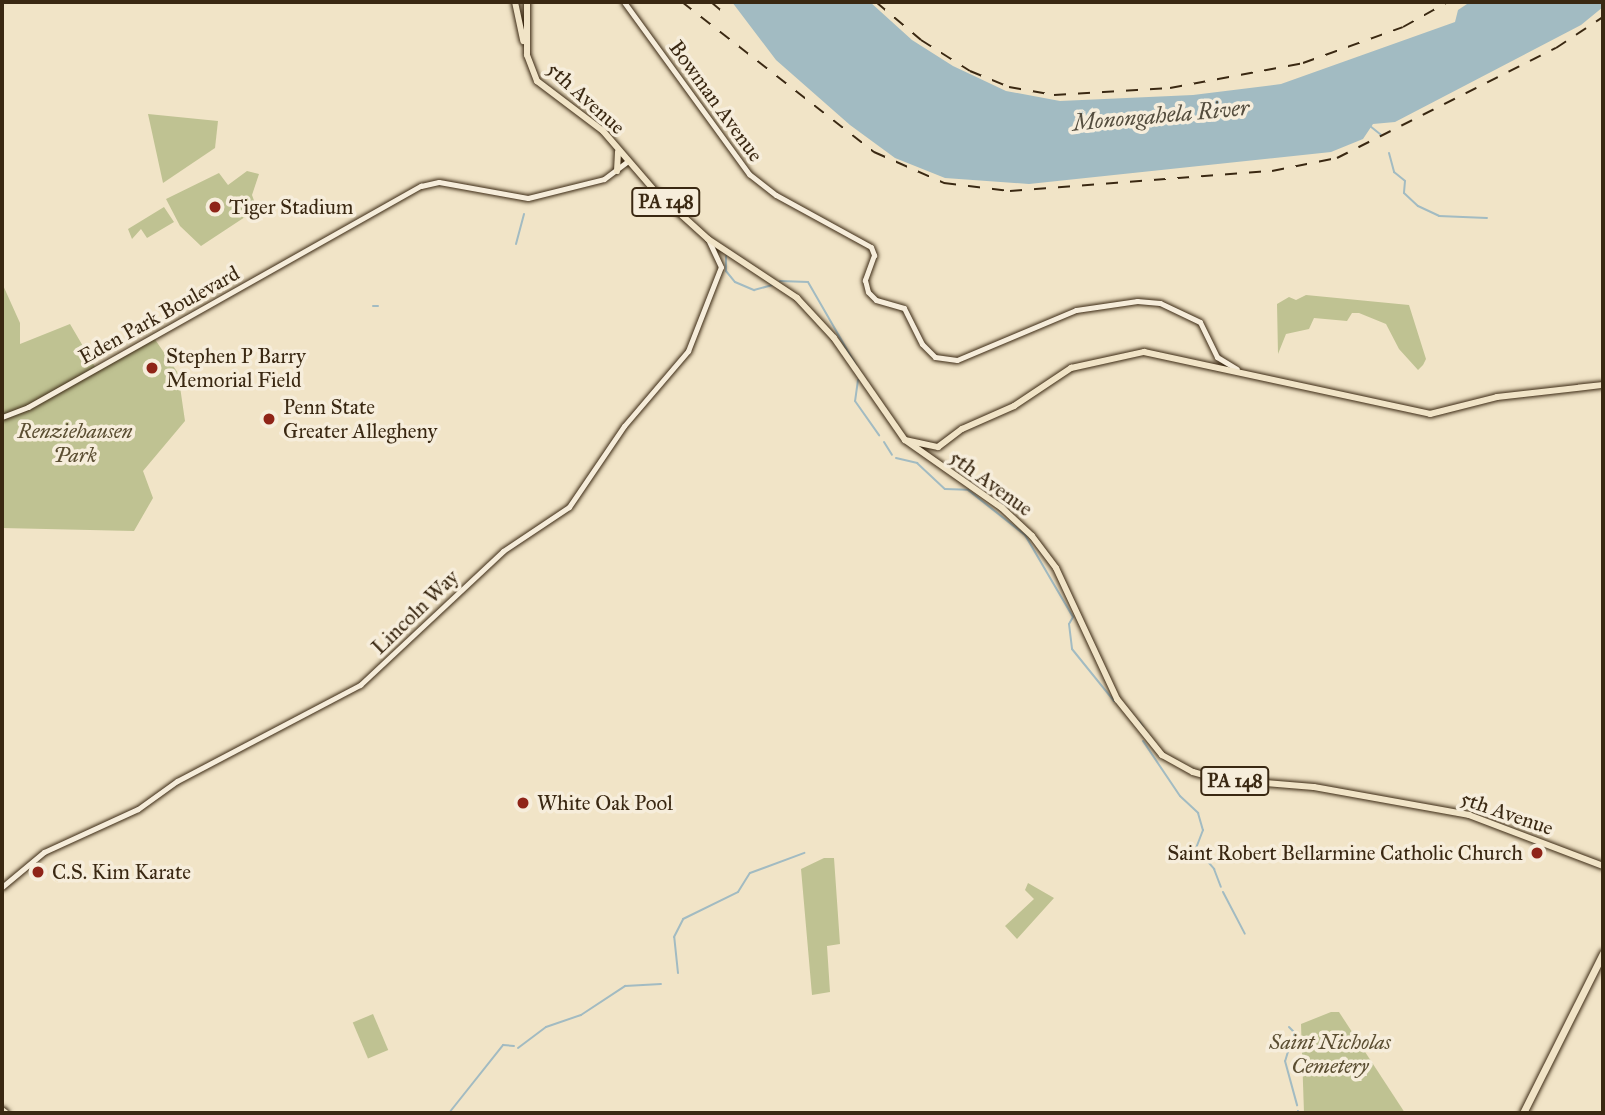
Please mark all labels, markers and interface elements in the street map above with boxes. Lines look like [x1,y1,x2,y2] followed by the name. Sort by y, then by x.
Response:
[664,35,768,167] street label: Bowman Avenue
[542,56,630,140] street label: 5th Avenue
[1072,94,1250,136] water label: Monongahela River
[631,186,701,218] road number: PA 148
[229,194,354,220] place label: Tiger Stadium
[207,199,223,215] marker: Tiger Stadium
[74,260,244,370] street label: Eden Park Boulevard
[166,343,306,393] place label: Stephen P Barry Memorial Field
[144,360,160,376] marker: Stephen P Barry Memorial Field
[283,394,437,444] place label: Penn State Greater Allegheny
[261,411,277,427] marker: Penn State Greater Allegheny
[17,418,133,468] park label: Renziehausen Park
[945,444,1037,522] street label: 5th Avenue
[366,564,464,660] street label: Lincoln Way
[1200,766,1270,796] road number: PA 148
[1457,785,1557,841] street label: 5th Avenue
[537,790,673,816] place label: White Oak Pool
[515,795,531,811] marker: White Oak Pool
[1167,840,1523,866] place label: Saint Robert Bellarmine Catholic Church
[1529,845,1545,861] marker: Saint Robert Bellarmine Catholic Church
[52,859,191,885] place label: C.S. Kim Karate
[30,864,46,880] marker: C.S. Kim Karate
[1269,1029,1391,1079] park label: Saint Nicholas Cemetery

